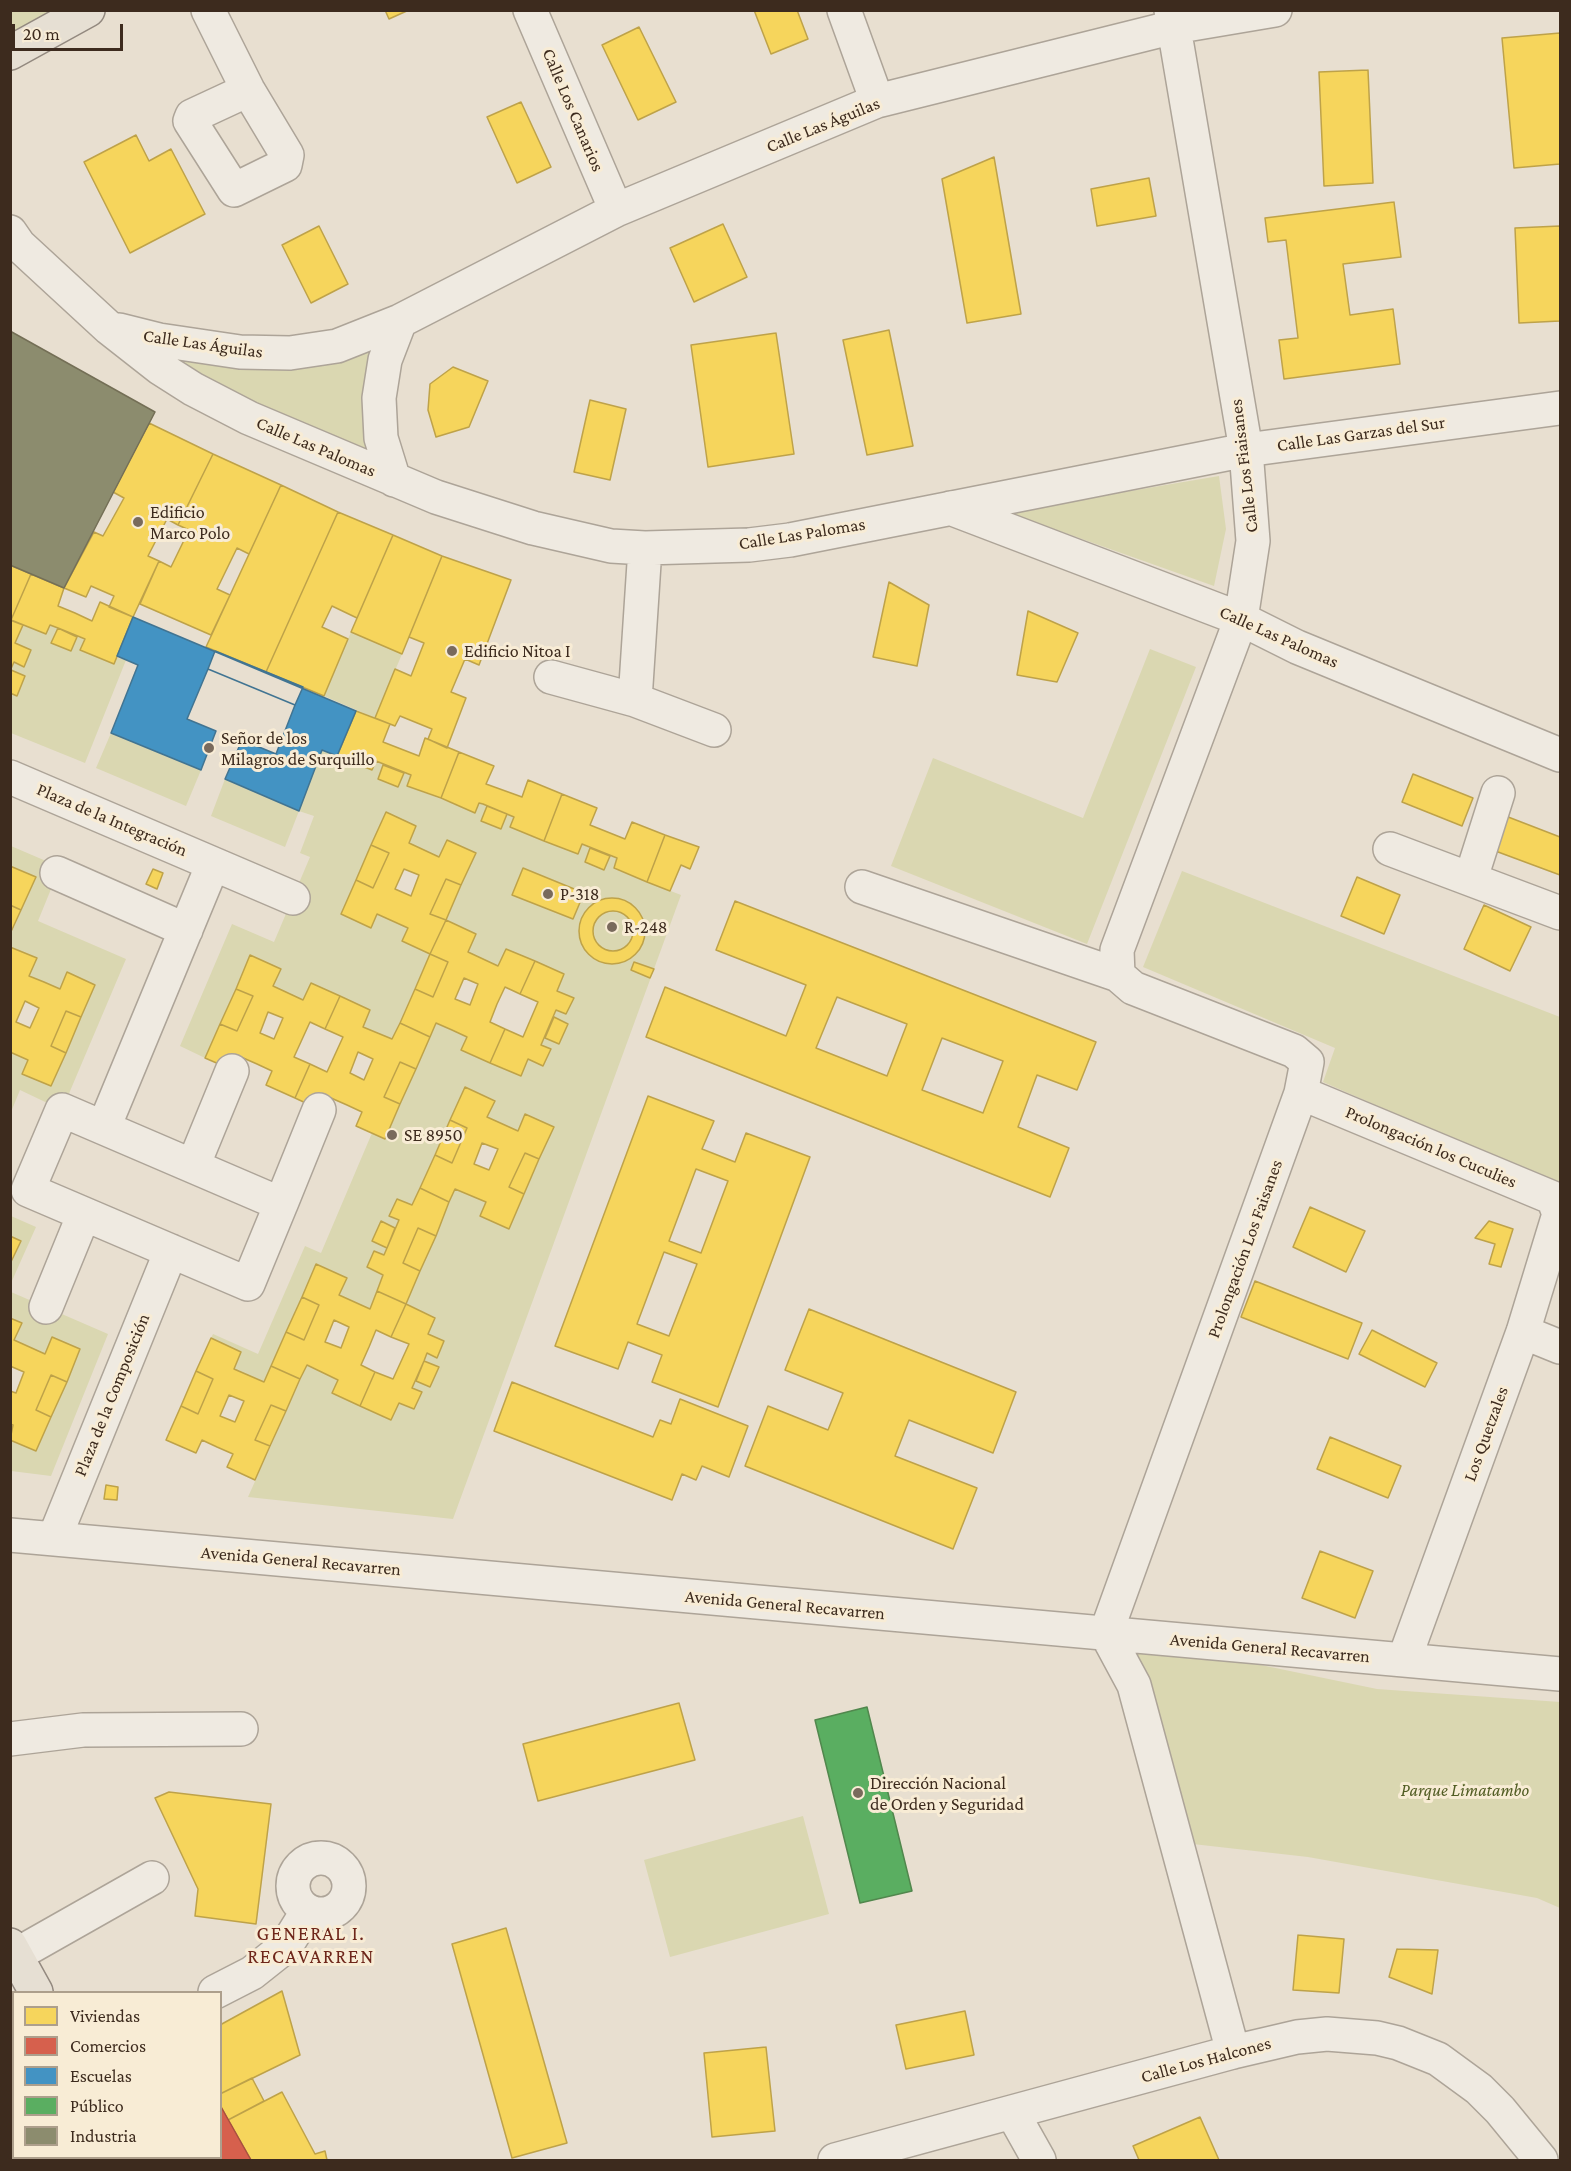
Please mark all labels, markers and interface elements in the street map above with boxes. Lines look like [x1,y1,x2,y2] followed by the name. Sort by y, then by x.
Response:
[15,12,126,50] scale bar
[23,24,60,44] text: 20 m
[537,45,609,175] street label: Calle Los Canarios
[763,92,883,158] street label: Calle Las Águilas
[142,325,264,363] street label: Calle Las Águilas
[1225,398,1263,534] street label: Calle Los Fiaisanes
[1275,411,1447,457] street label: Calle Las Garzas del Sur
[253,412,379,482] street label: Calle Las Palomas
[150,501,230,544] place label: Edificio Marco Polo
[737,513,867,555] street label: Calle Las Palomas
[131,515,145,529] marker: Edificio Marco Polo
[1216,601,1342,673] street label: Calle Las Palomas
[464,640,571,662] place label: Edificio Nitoa I
[445,644,459,658] marker: Edificio Nitoa I
[221,727,374,770] place label: Señor de los Milagros de Surquillo
[202,741,216,755] marker: Señor de los Milagros de Surquillo
[34,779,190,861] street label: Plaza de la Integración
[560,883,599,905] place label: P-318
[541,887,555,901] marker: P-318
[624,916,668,938] place label: R-248
[605,920,619,934] marker: R-248
[1342,1101,1520,1193] street label: Prolongación los Cuculies
[404,1124,463,1146] place label: SE 8950
[385,1128,399,1142] marker: SE 8950
[1203,1157,1287,1341] street label: Prolongación Los Faisanes
[69,1311,155,1479] street label: Plaza de la Composición
[1459,1384,1513,1484] street label: Los Quetzales
[200,1541,402,1581] street label: Avenida General Recavarren
[684,1585,886,1625] street label: Avenida General Recavarren
[1169,1628,1371,1668] street label: Avenida General Recavarren
[870,1772,1024,1814] place label: Dirección Nacional de Orden y Seguridad
[1401,1779,1529,1801] park label: Parque Limatambo
[851,1786,865,1800] marker: Dirección Nacional de Orden y Seguridad
[247,1922,375,1969] district label: GENERAL I. RECAVARREN
[12,1991,222,2159] legend
[70,2006,140,2026] text: Viviendas
[1139,2032,1273,2088] street label: Calle Los Halcones
[70,2036,146,2056] text: Comercios
[70,2066,132,2086] text: Escuelas
[70,2096,124,2116] text: Público
[70,2126,137,2146] text: Industria

